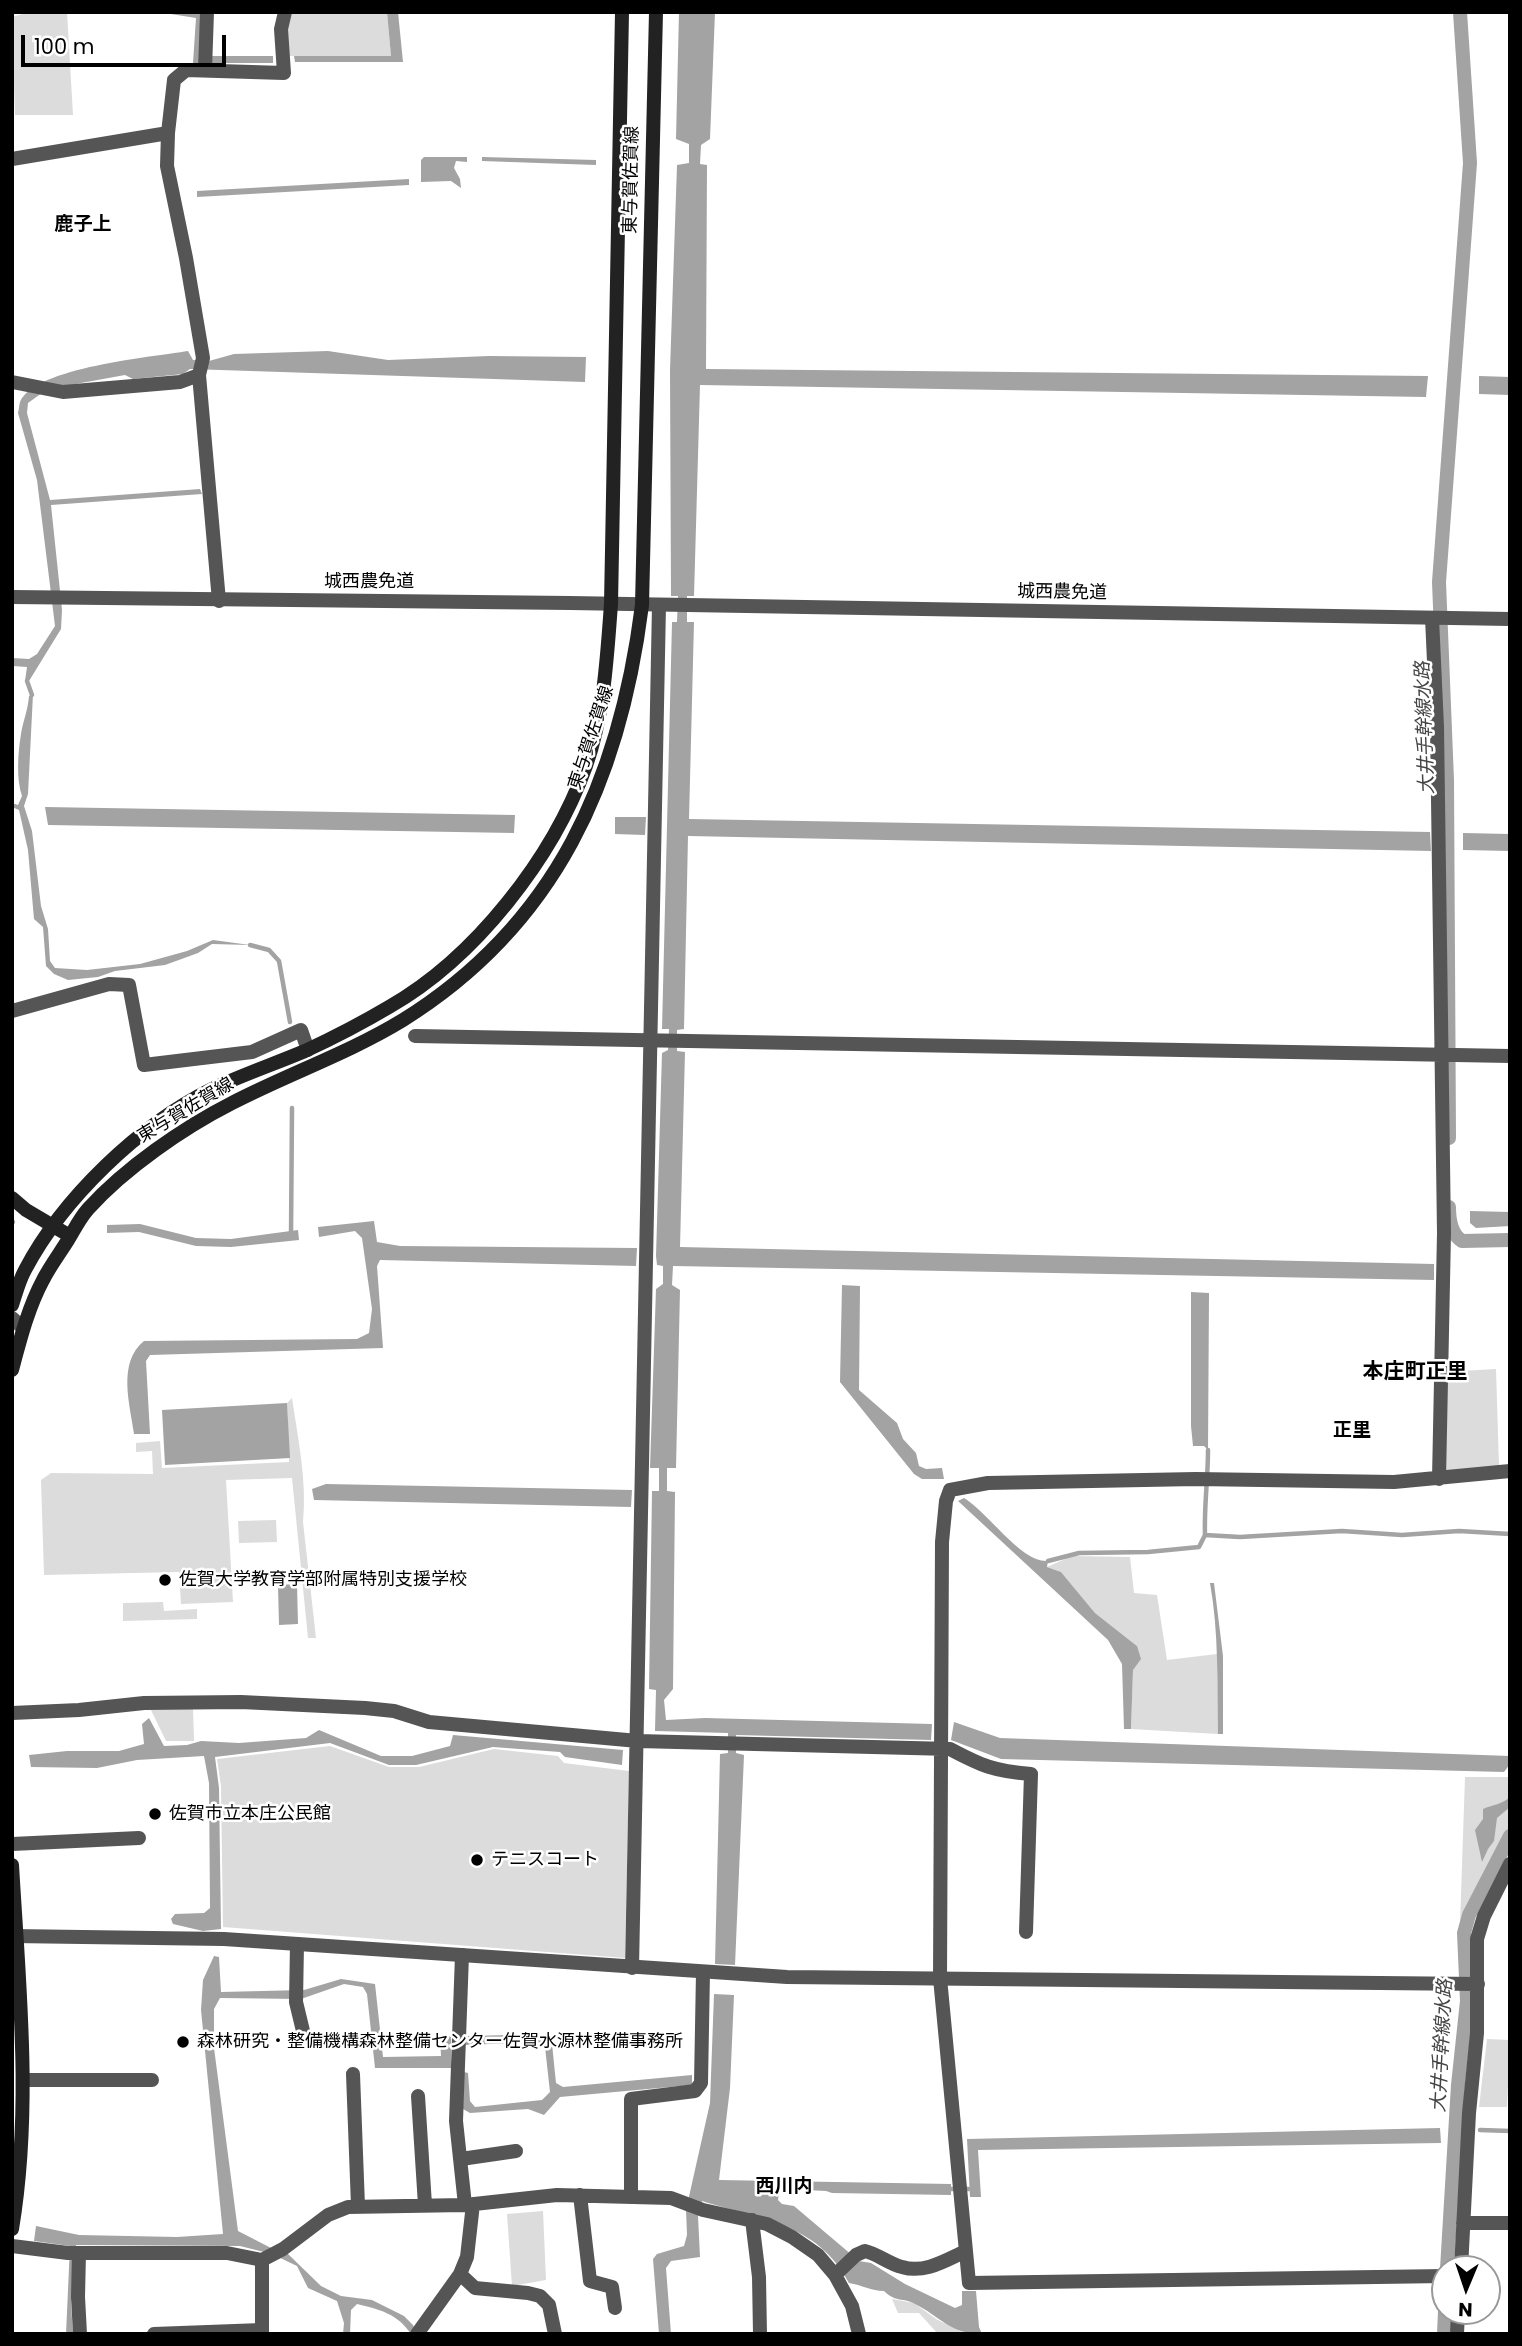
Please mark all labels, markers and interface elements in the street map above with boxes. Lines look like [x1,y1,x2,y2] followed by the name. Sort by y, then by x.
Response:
[24,21,229,65] scale bar
[34,32,94,61] text: 100 m
[620,126,644,234] street label: 東与賀佐賀線
[55,214,111,236] district label: 鹿子上
[324,571,414,593] street label: 城西農免道
[1017,581,1107,605] street label: 城西農免道
[1412,661,1440,795] water label: 大井手幹線水路
[565,683,619,793] street label: 東与賀佐賀線
[134,1074,238,1148] street label: 東与賀佐賀線
[1363,1360,1467,1386] district label: 本庄町正里
[1333,1420,1371,1442] district label: 正里
[179,1569,467,1591] place label: 佐賀大学教育学部附属特別支援学校
[157,1572,173,1588] marker: 佐賀大学教育学部附属特別支援学校
[169,1803,331,1825] place label: 佐賀市立本庄公民館
[147,1806,163,1822] marker: 佐賀市立本庄公民館
[491,1849,599,1871] place label: テニスコート
[469,1852,485,1868] marker: テニスコート
[1428,1979,1458,2113] water label: 大井手幹線水路
[197,2031,683,2053] place label: 森林研究・整備機構森林整備センター佐賀水源林整備事務所
[175,2034,191,2050] marker: 森林研究・整備機構森林整備センター佐賀水源林整備事務所
[756,2176,812,2198] district label: 西川内
[1431,2255,1501,2325] north arrow
[1458,2296,1473,2323] text: N

